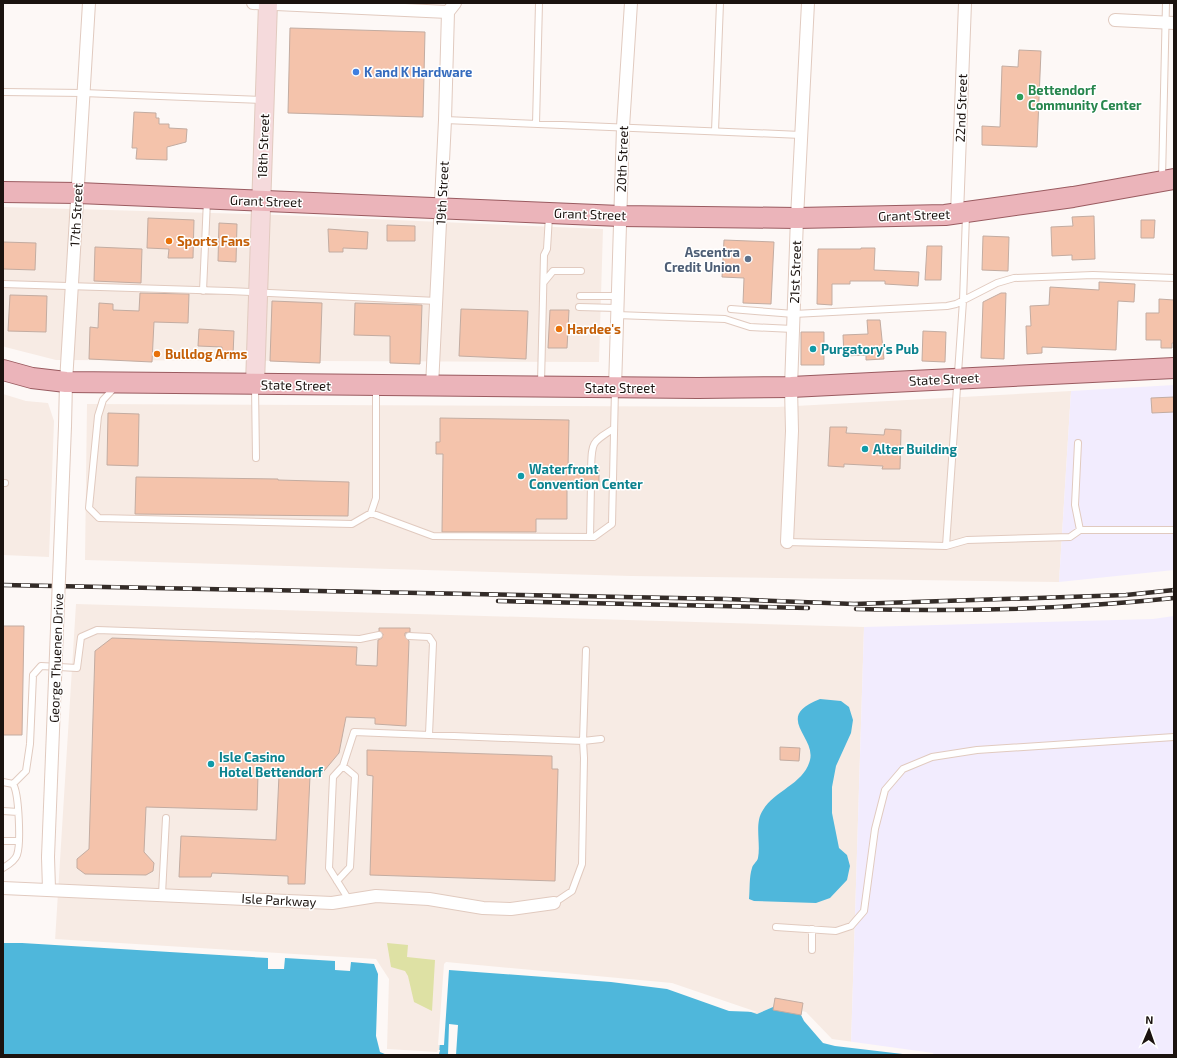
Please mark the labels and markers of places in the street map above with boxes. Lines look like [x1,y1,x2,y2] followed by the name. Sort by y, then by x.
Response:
[364,64,472,80] place label: K and K Hardware
[351,67,361,77] marker: K and K Hardware
[1028,82,1142,113] place label: Bettendorf Community Center
[1015,92,1025,102] marker: Bettendorf Community Center
[177,233,250,249] place label: Sports Fans
[164,236,174,246] marker: Sports Fans
[664,244,740,275] place label: Ascentra Credit Union
[743,254,753,264] marker: Ascentra Credit Union
[567,321,621,337] place label: Hardee's
[554,324,564,334] marker: Hardee's
[821,341,919,357] place label: Purgatory's Pub
[808,344,818,354] marker: Purgatory's Pub
[165,346,248,362] place label: Bulldog Arms
[152,349,162,359] marker: Bulldog Arms
[873,441,957,457] place label: Alter Building
[860,444,870,454] marker: Alter Building
[529,461,643,492] place label: Waterfront Convention Center
[516,471,526,481] marker: Waterfront Convention Center
[219,749,324,780] place label: Isle Casino Hotel Bettendorf
[206,759,216,769] marker: Isle Casino Hotel Bettendorf

